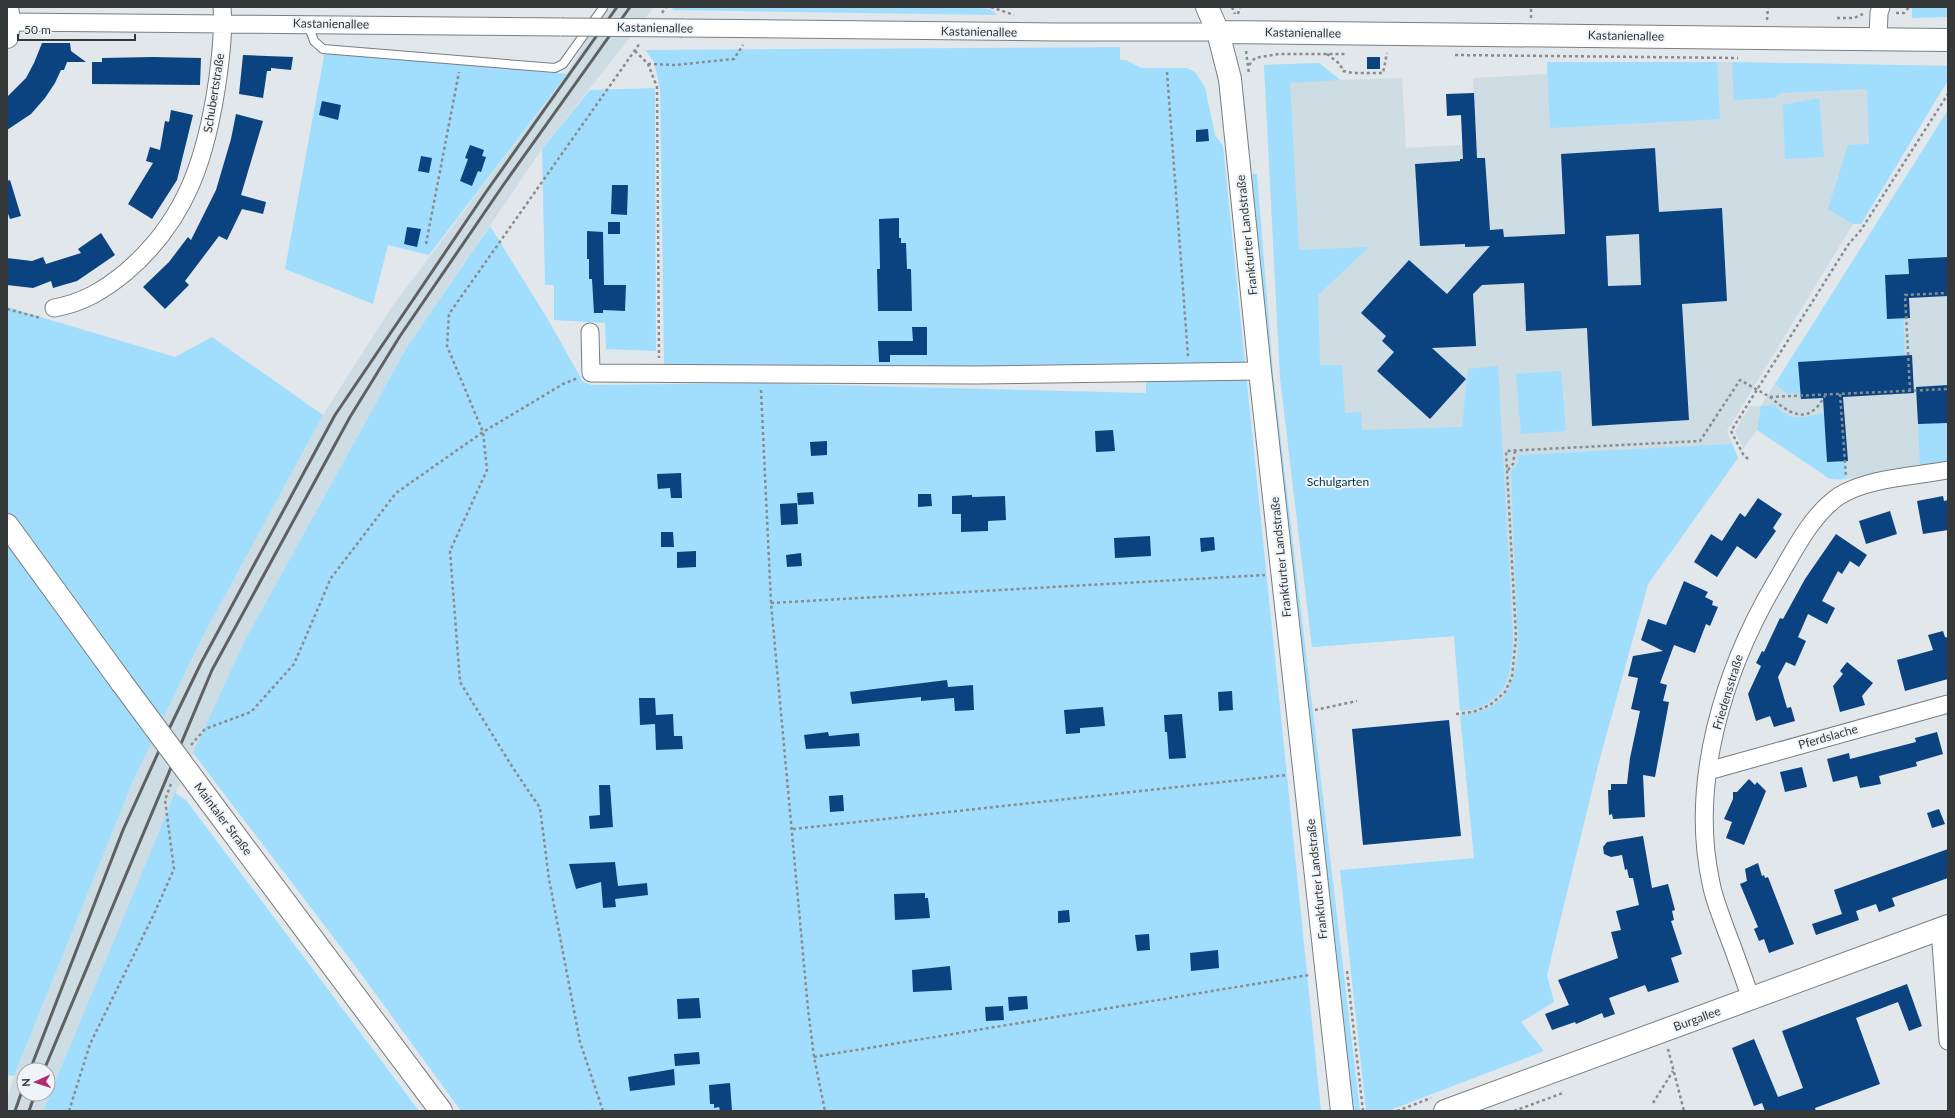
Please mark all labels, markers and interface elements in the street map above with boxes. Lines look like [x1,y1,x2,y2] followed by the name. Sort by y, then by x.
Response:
[293,15,369,32] street label: Kastanienallee
[18,16,135,42] scale bar
[617,19,693,36] street label: Kastanienallee
[24,22,51,37] text: 50 m
[941,23,1017,40] street label: Kastanienallee
[1265,24,1341,41] street label: Kastanienallee
[1588,27,1664,44] street label: Kastanienallee
[200,52,227,134] street label: Schubertstraße
[1233,174,1260,296] street label: Frankfurter Landstraße
[1307,474,1369,489] park label: Schulgarten
[1267,496,1294,618] street label: Frankfurter Landstraße
[1709,652,1746,731] street label: Friedensstraße
[1796,721,1859,752] street label: Pferdslache
[191,779,256,858] street label: Maintaler Straße
[1303,818,1330,940] street label: Frankfurter Landstraße
[1671,1003,1722,1034] street label: Burgallee
[16,1062,56,1102] north arrow
[19,1078,32,1087] text: N

